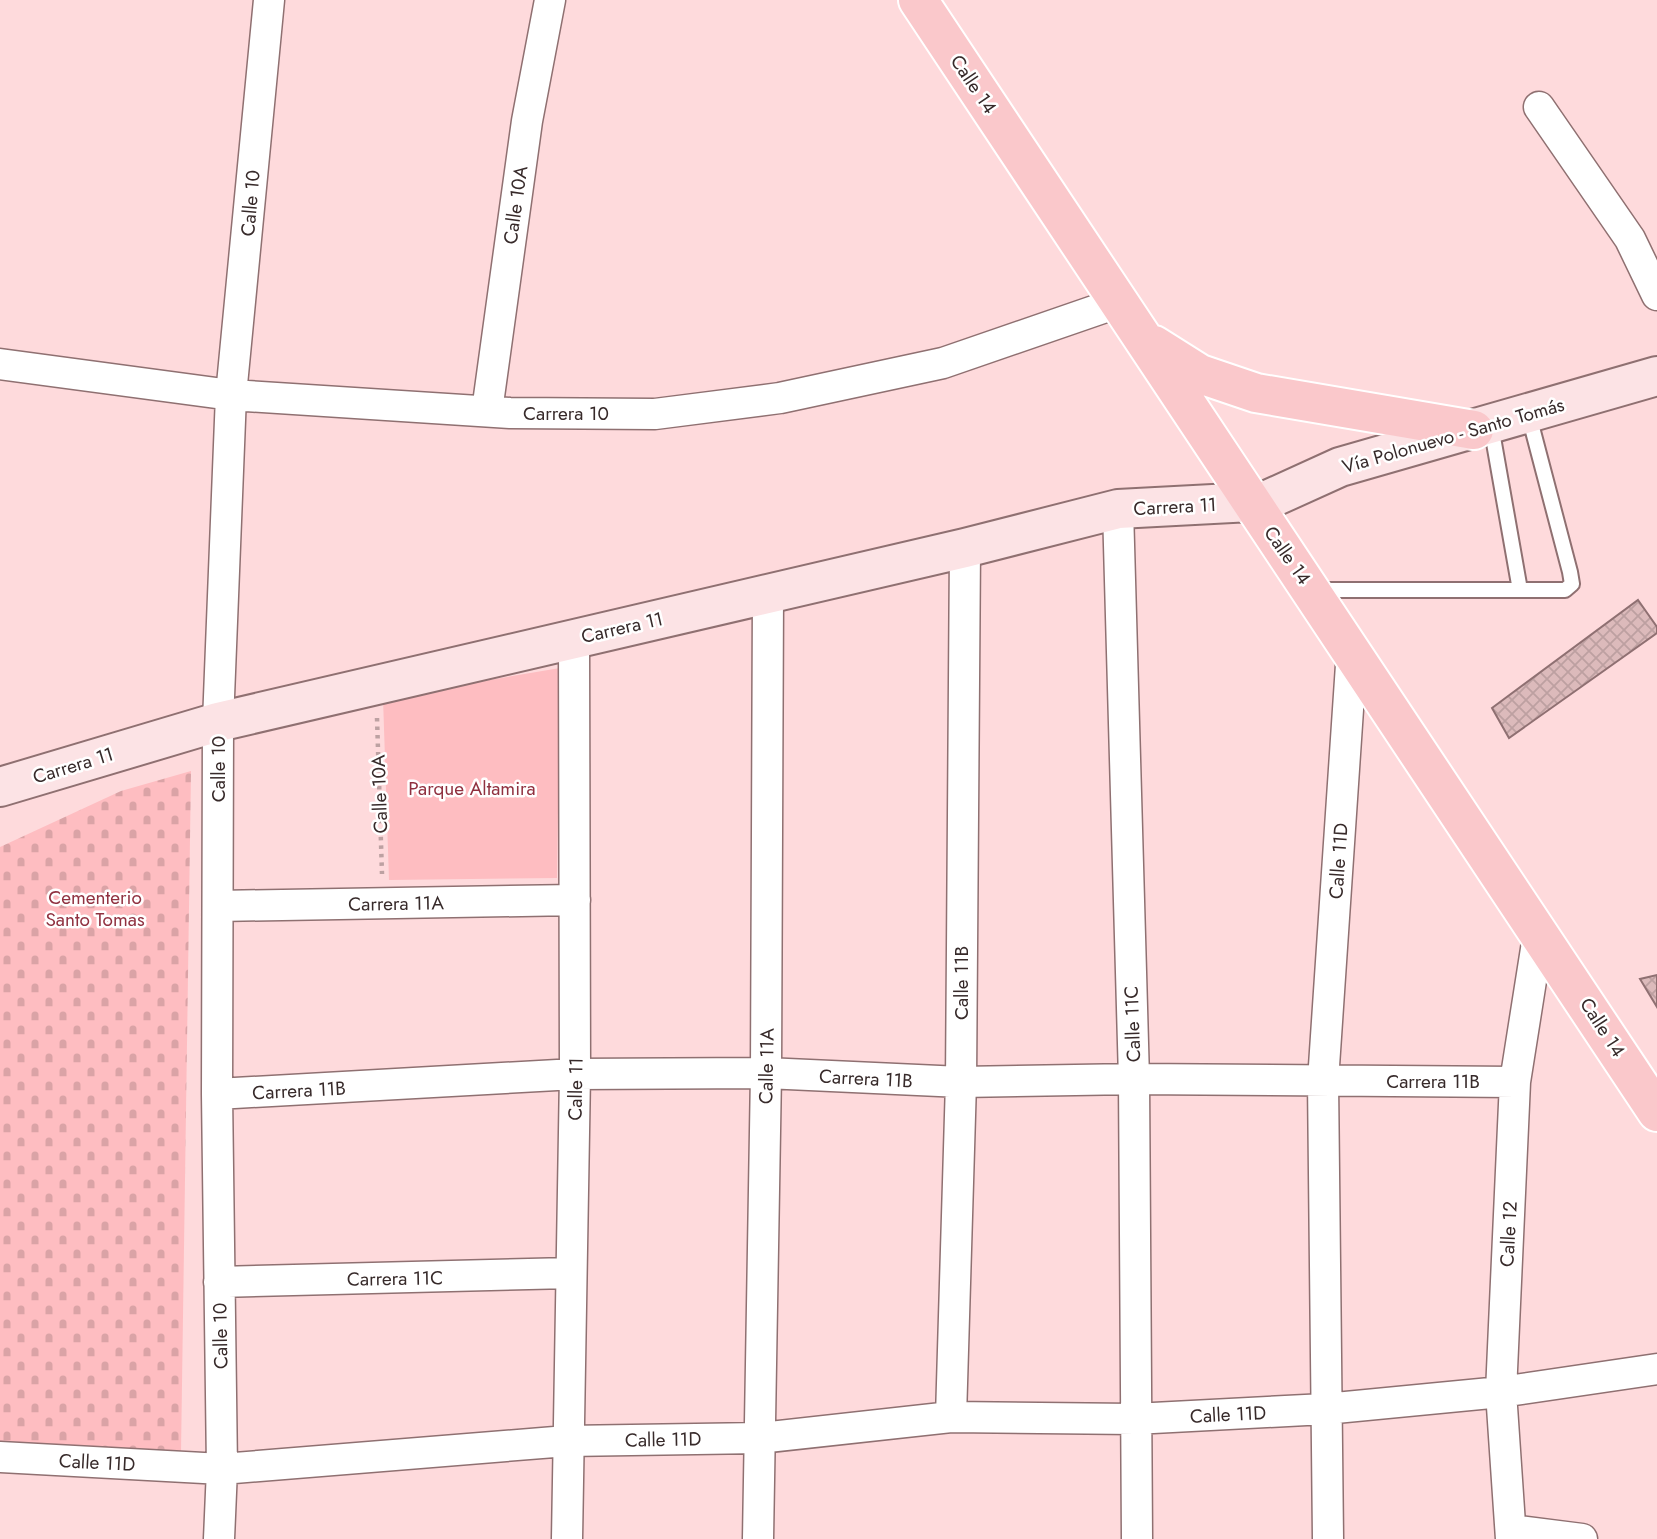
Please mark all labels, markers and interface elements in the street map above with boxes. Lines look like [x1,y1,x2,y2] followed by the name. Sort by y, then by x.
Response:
[944,49,1003,119] street label: Calle 14
[497,164,534,246] street label: Calle 10A
[234,169,267,237] street label: Calle 10
[1339,391,1568,480] street label: Vía Polonuevo - Santo Tomás
[523,400,609,427] street label: Carrera 10
[1133,491,1217,522] street label: Carrera 11
[1258,521,1318,590] street label: Calle 14
[579,605,666,650] street label: Carrera 11
[205,736,232,802] street label: Calle 10
[29,740,117,791] street label: Carrera 11
[365,754,394,834] street label: Calle 10A
[408,775,536,802] park label: Parque Altamira
[1322,822,1355,900] street label: Calle 11D
[45,884,145,933] park label: Cementerio Santo Tomas
[348,889,445,918] street label: Carrera 11A
[948,946,975,1020] street label: Calle 11B
[1118,985,1147,1063] street label: Calle 11C
[1573,992,1632,1062] street label: Calle 14
[752,1027,781,1104] street label: Calle 11A
[561,1057,590,1121] street label: Calle 11
[818,1063,913,1094] street label: Carrera 11B
[1386,1068,1480,1095] street label: Carrera 11B
[252,1075,347,1106] street label: Carrera 11B
[1493,1200,1524,1268] street label: Calle 12
[347,1264,443,1293] street label: Carrera 11C
[206,1303,235,1369] street label: Calle 10
[1189,1399,1267,1430] street label: Calle 11D
[625,1425,702,1454] street label: Calle 11D
[58,1447,136,1478] street label: Calle 11D

